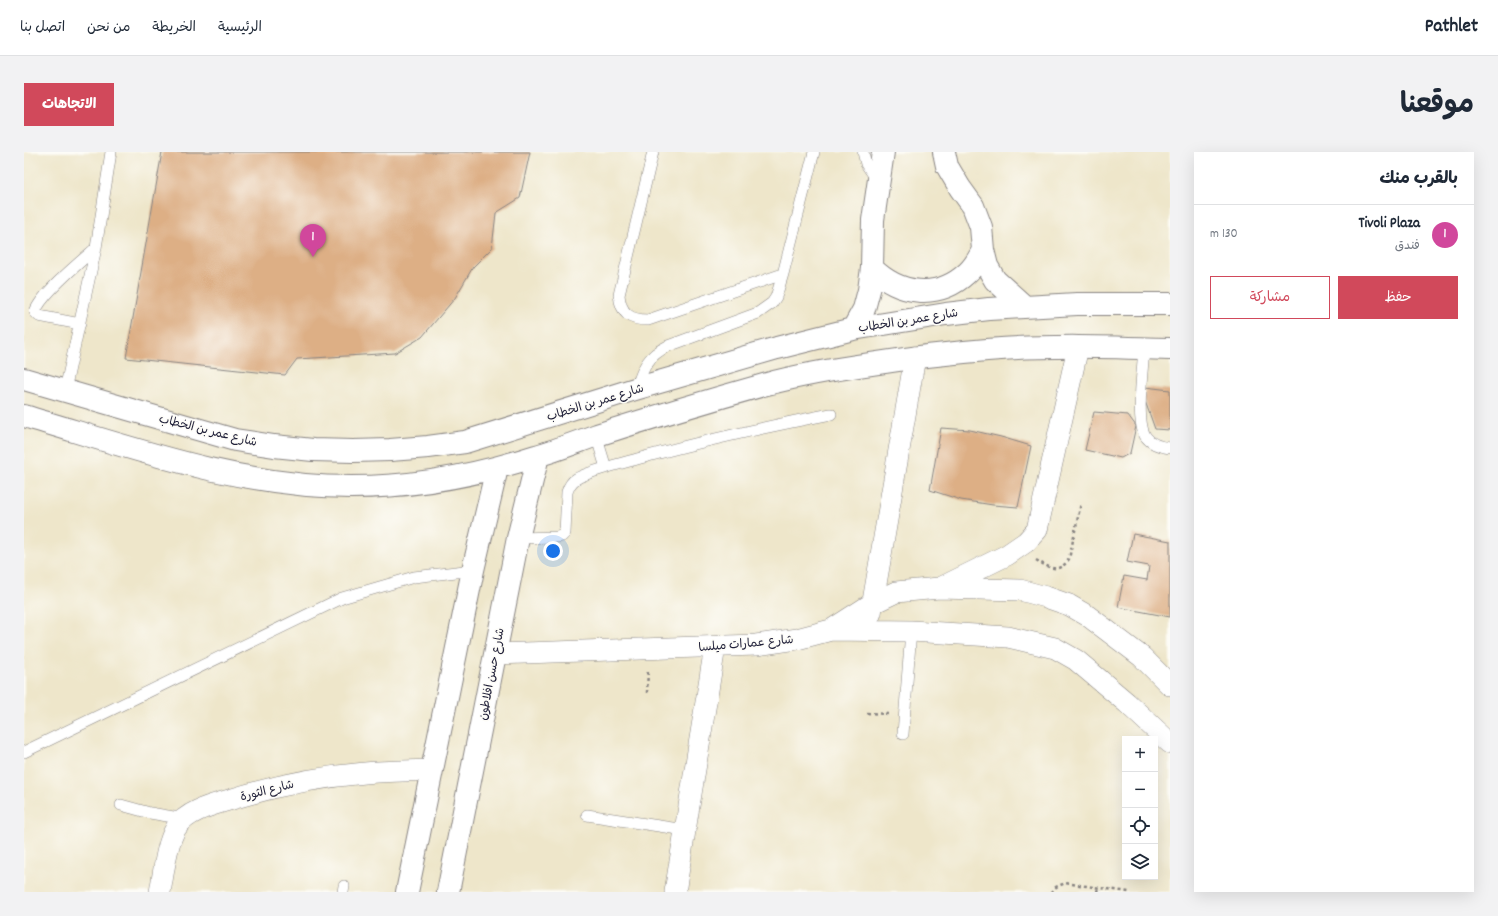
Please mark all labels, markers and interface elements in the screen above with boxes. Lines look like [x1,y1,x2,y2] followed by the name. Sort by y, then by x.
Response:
[1425,14,1478,41] text: Pathlet
[20,18,65,38] text: اتصل بنا
[87,18,130,38] text: من نحن
[152,18,196,38] text: الخريطة
[218,18,262,38] text: الرئيسية
[24,83,114,126] button: الاتجاهات
[1400,87,1474,127] text: موقعنا
[1380,168,1458,192] text: بالقرب منك
[1358,213,1420,235] text: Tivoli Plaza
[300,224,326,257] pin: 1
[1210,225,1238,244] text: 130 m
[1444,225,1446,244] text: 1
[1395,237,1420,256] text: فندق
[1210,276,1330,319] button: مشاركة
[1338,276,1458,319] button: حفظ
[857,305,959,338] street label: شارع عمر بن الخطاب
[545,381,646,426] street label: شارع عمر بن الخطاب
[157,411,259,452] street label: شارع عمر بن الخطاب
[543,541,563,561] your location
[475,627,510,722] street label: شارع حسن افلاطون
[698,632,794,657] street label: شارع عمارات ميلسا
[1122,736,1158,880] map controls
[1122,736,1158,772] button: +
[1122,772,1158,808] button: −
[239,777,296,806] street label: شارع الثورة
[1122,808,1158,844] button: locate
[1122,844,1158,880] button: layers

